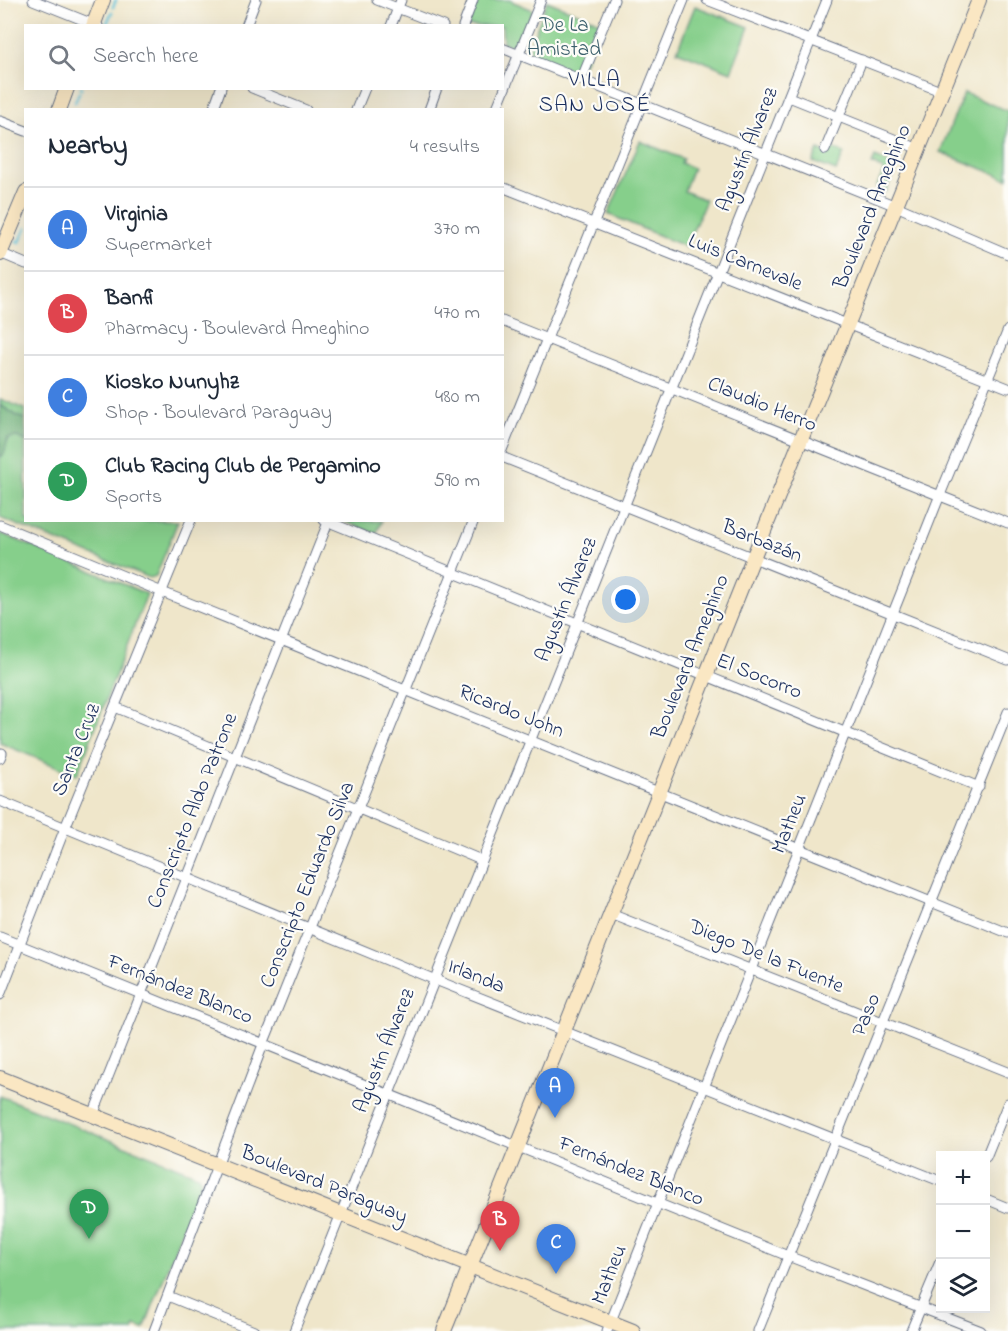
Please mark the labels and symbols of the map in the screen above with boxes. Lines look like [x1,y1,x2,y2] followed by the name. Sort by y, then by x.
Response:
[527,11,601,65] park label: De La Amistad
[539,65,651,122] district label: VILLA SAN JOSÉ
[708,83,789,218] street label: Agustín Álvarez
[826,120,922,296] street label: Boulevard Ameghino
[683,226,807,300] street label: Luis Carnevale
[703,369,821,441] street label: Claudio Herro
[716,512,807,572] street label: Barbazán
[527,533,608,668] street label: Agustín Álvarez
[644,570,740,746] street label: Boulevard Ameghino
[611,585,640,614] your location
[712,646,806,708] street label: El Socorro
[454,677,568,747] street label: Ricardo John
[45,699,109,801] street label: Santa Cruz
[140,708,246,913] street label: Conscripto Aldo Patrone
[253,777,363,993] street label: Conscripto Eduardo Silva
[764,789,816,859] street label: Matheu
[682,912,849,1004] street label: Diego De la Fuente
[102,947,257,1033] street label: Fernández Blanco
[443,952,509,1002] street label: Irlanda
[345,984,426,1119] street label: Agustín Álvarez
[845,989,889,1041] street label: Paso
[536,1068,574,1118] pin: A
[553,1129,708,1215] street label: Fernández Blanco
[234,1137,412,1234] street label: Boulevard Paraguay
[70,1190,109,1239] pin: D
[480,1202,520,1251] pin: B
[536,1224,576,1274] pin: C
[584,1240,636,1310] street label: Matheu

